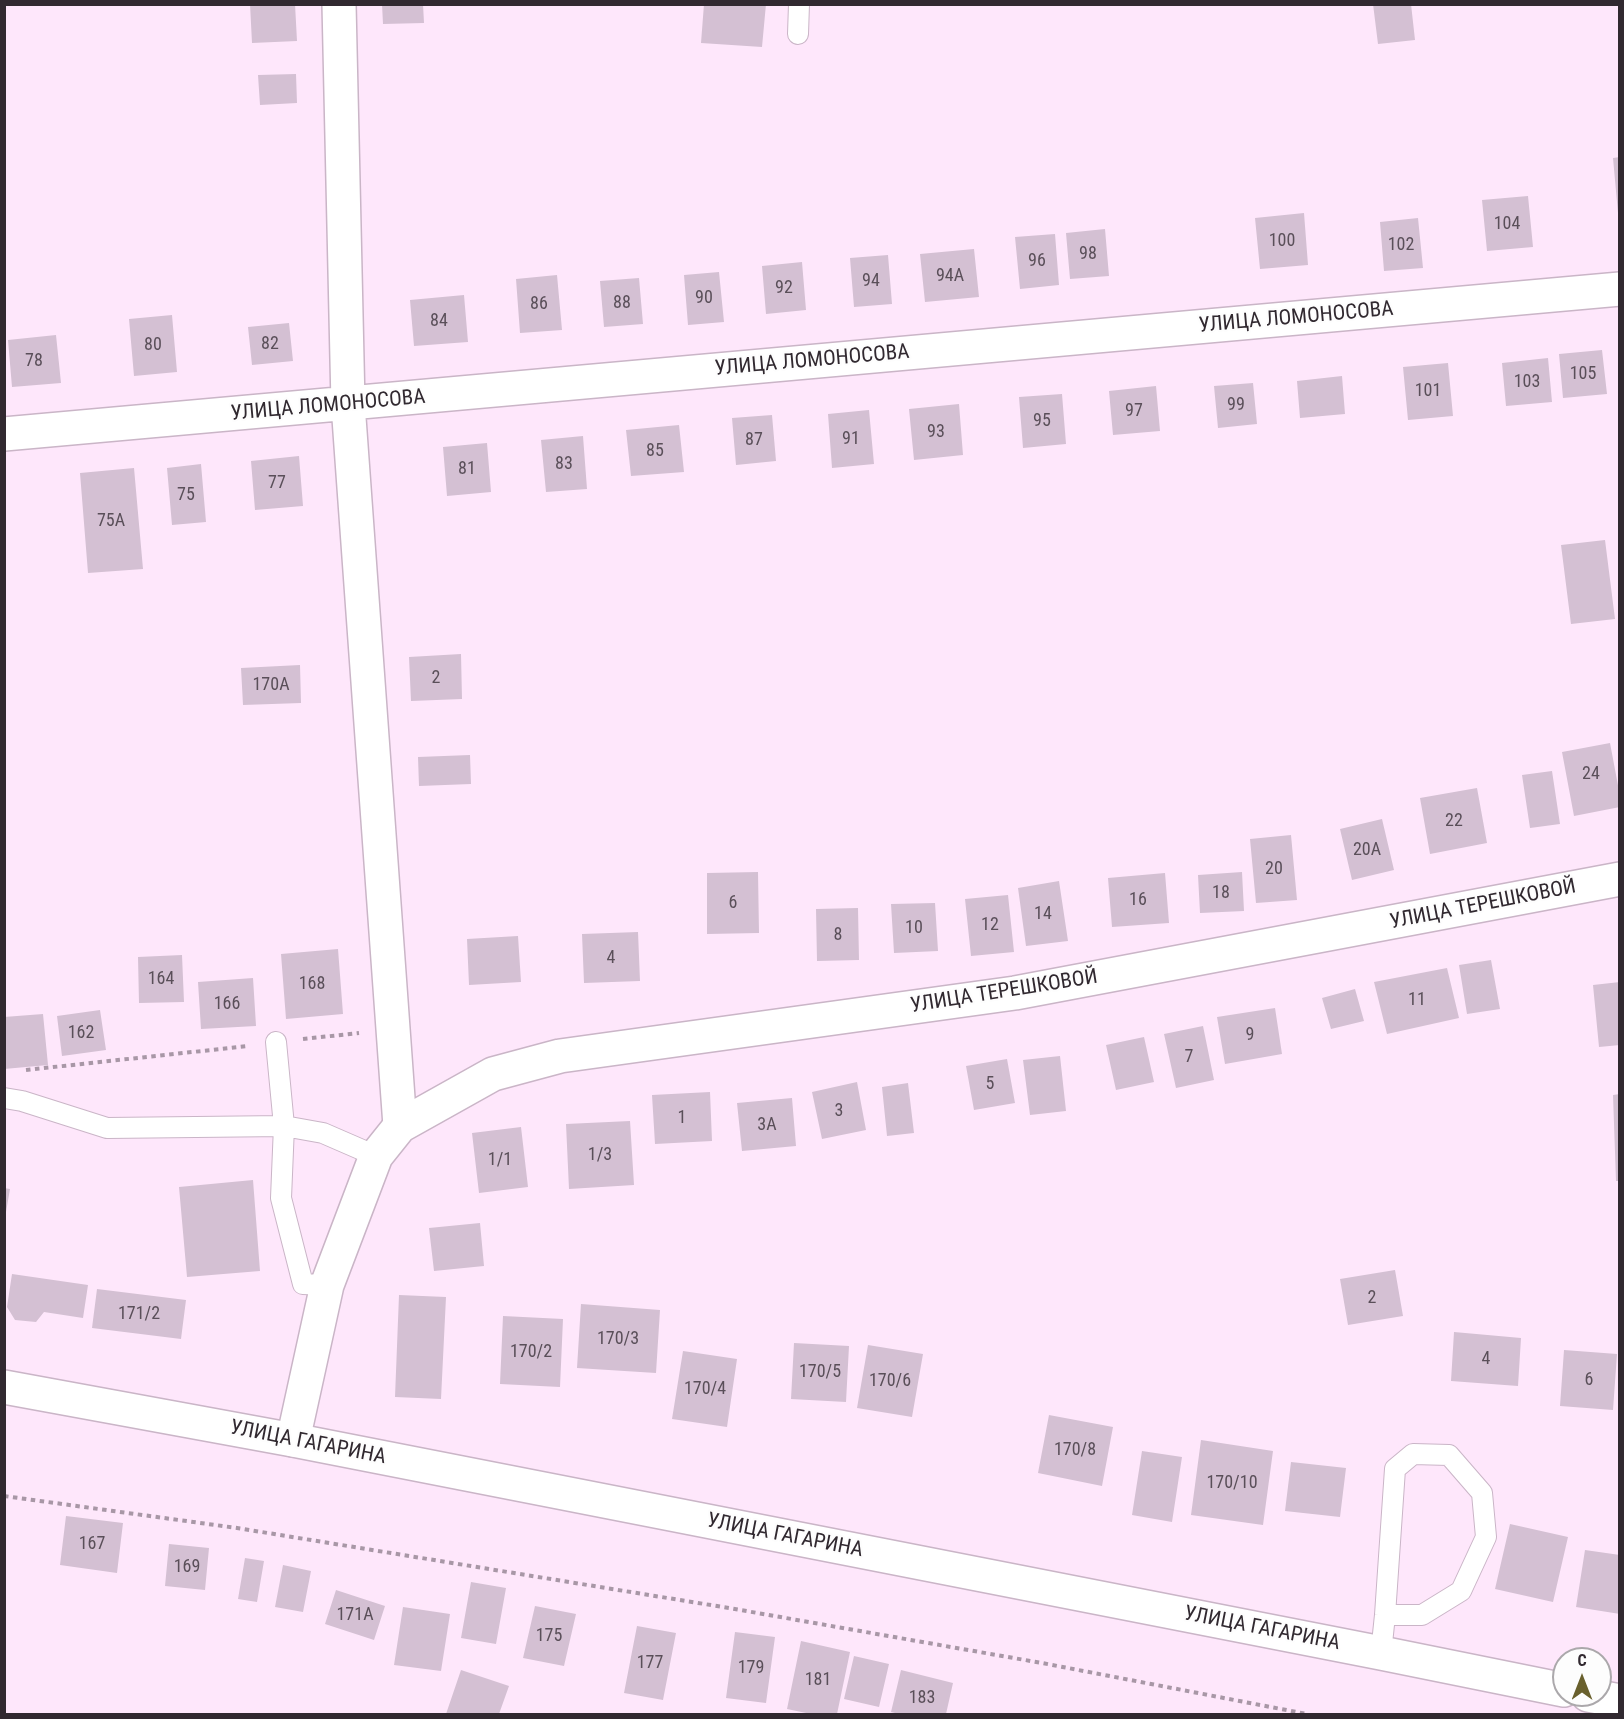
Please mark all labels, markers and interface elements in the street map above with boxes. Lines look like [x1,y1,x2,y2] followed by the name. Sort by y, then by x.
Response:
[1494,213,1520,235] house number: 104
[1269,230,1295,252] house number: 100
[1388,234,1414,256] house number: 102
[1079,243,1097,265] house number: 98
[1028,250,1046,272] house number: 96
[936,265,964,287] house number: 94А
[862,270,880,292] house number: 94
[775,277,793,299] house number: 92
[695,287,713,309] house number: 90
[613,292,631,314] house number: 88
[530,293,548,315] house number: 86
[1198,297,1394,339] street label: УЛИЦА ЛОМОНОСОВА
[430,310,448,332] house number: 84
[261,333,279,355] house number: 82
[144,334,162,356] house number: 80
[714,340,910,382] street label: УЛИЦА ЛОМОНОСОВА
[25,350,43,372] house number: 78
[1570,363,1596,385] house number: 105
[1514,371,1540,393] house number: 103
[1415,380,1441,402] house number: 101
[230,385,426,427] street label: УЛИЦА ЛОМОНОСОВА
[1227,394,1245,416] house number: 99
[1125,400,1143,422] house number: 97
[1033,410,1051,432] house number: 95
[927,421,945,443] house number: 93
[842,428,860,450] house number: 91
[745,429,763,451] house number: 87
[646,440,664,462] house number: 85
[555,453,573,475] house number: 83
[458,458,476,480] house number: 81
[268,472,286,494] house number: 77
[177,484,195,506] house number: 75
[97,510,125,532] house number: 75А
[432,667,440,689] house number: 2
[252,674,290,696] house number: 170А
[1582,763,1600,785] house number: 24
[1445,810,1463,832] house number: 22
[1353,839,1381,861] house number: 20А
[1265,858,1283,880] house number: 20
[1388,875,1578,935] street label: УЛИЦА ТЕРЕШКОВОЙ
[1212,882,1230,904] house number: 18
[1129,889,1147,911] house number: 16
[729,892,737,914] house number: 6
[1034,903,1052,925] house number: 14
[981,914,999,936] house number: 12
[905,917,923,939] house number: 10
[834,924,842,946] house number: 8
[607,947,615,969] house number: 4
[909,965,1099,1019] street label: УЛИЦА ТЕРЕШКОВОЙ
[148,968,174,990] house number: 164
[299,973,325,995] house number: 168
[1408,989,1426,1011] house number: 11
[214,993,240,1015] house number: 166
[68,1022,94,1044] house number: 162
[1246,1024,1254,1046] house number: 9
[1185,1046,1193,1068] house number: 7
[986,1073,994,1095] house number: 5
[835,1100,843,1122] house number: 3
[678,1107,686,1129] house number: 1
[757,1114,777,1136] house number: 3А
[588,1144,612,1166] house number: 1/3
[488,1149,512,1171] house number: 1/1
[1368,1287,1376,1309] house number: 2
[118,1303,160,1325] house number: 171/2
[597,1328,639,1350] house number: 170/3
[510,1341,552,1363] house number: 170/2
[1482,1348,1490,1370] house number: 4
[799,1361,841,1383] house number: 170/5
[1585,1369,1593,1391] house number: 6
[869,1370,911,1392] house number: 170/6
[684,1378,726,1400] house number: 170/4
[228,1416,388,1470] street label: УЛИЦА ГАГАРИНА
[1054,1439,1096,1461] house number: 170/8
[1206,1472,1258,1494] house number: 170/10
[705,1509,865,1563] street label: УЛИЦА ГАГАРИНА
[79,1533,105,1555] house number: 167
[174,1556,200,1578] house number: 169
[1182,1602,1342,1656] street label: УЛИЦА ГАГАРИНА
[336,1604,374,1626] house number: 171А
[536,1625,562,1647] house number: 175
[1552,1647,1612,1707] north arrow
[1577,1651,1587,1670] text: С
[637,1652,663,1674] house number: 177
[738,1657,764,1679] house number: 179
[805,1669,831,1691] house number: 181
[909,1687,935,1709] house number: 183

